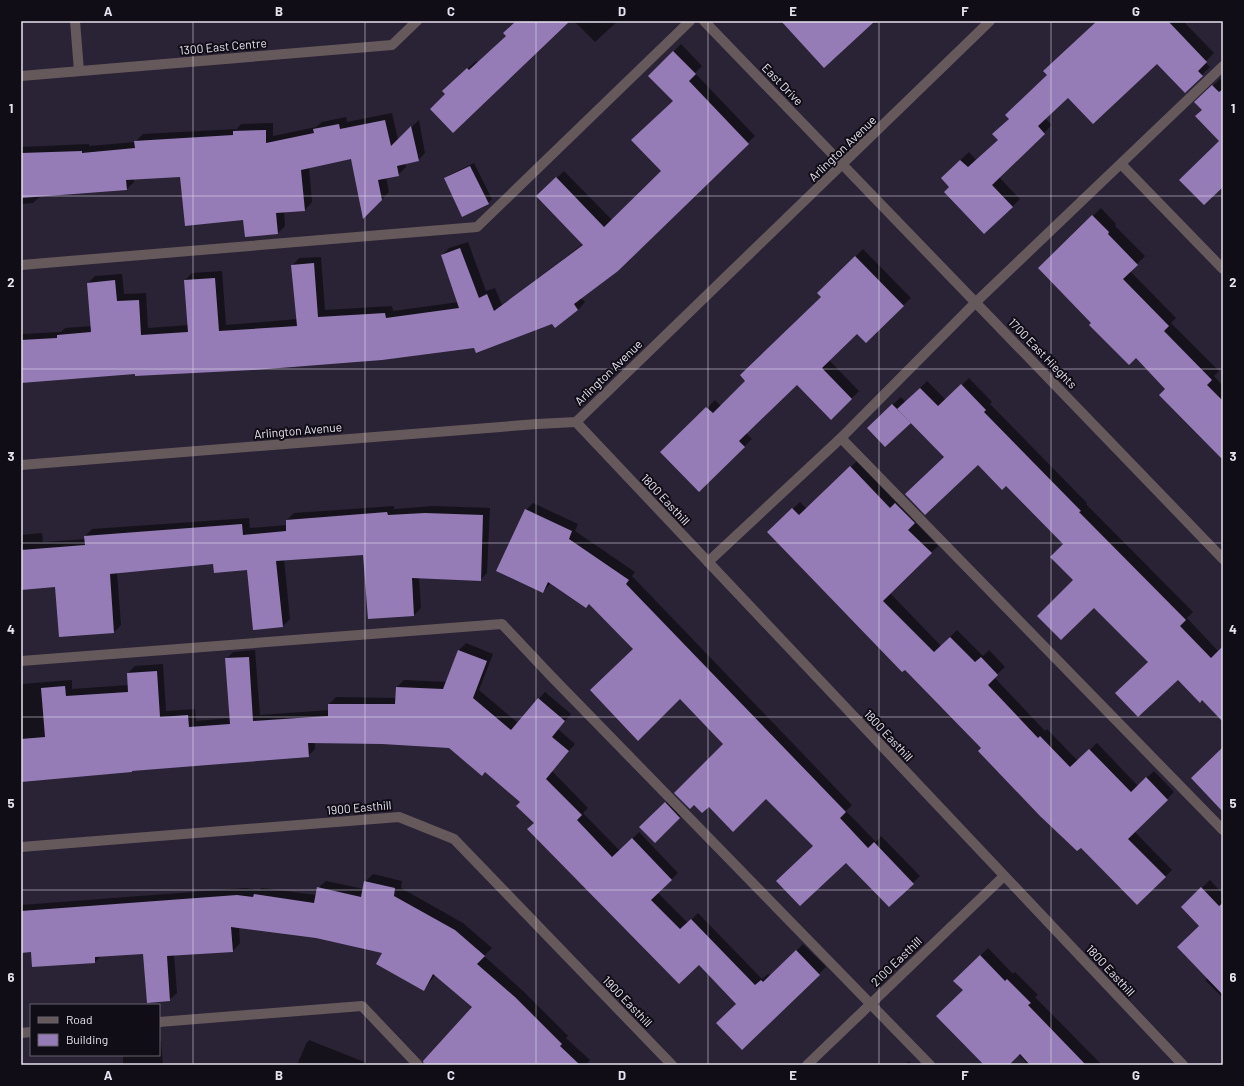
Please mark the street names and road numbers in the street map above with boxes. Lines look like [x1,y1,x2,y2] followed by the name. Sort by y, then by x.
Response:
[179,35,267,57] street label: 1300 East Centre
[760,60,806,108] street label: East Drive
[805,112,879,184] street label: Arlington Avenue
[1006,315,1080,391] street label: 1700 East Hieghts
[571,336,645,408] street label: Arlington Avenue
[254,419,342,441] street label: Arlington Avenue
[639,470,693,528] street label: 1800 Easthill
[862,706,916,764] street label: 1800 Easthill
[326,797,392,817] street label: 1900 Easthill
[868,933,924,989] street label: 2100 Easthill
[1084,941,1138,999] street label: 1800 Easthill
[600,973,656,1029] street label: 1900 Easthill

